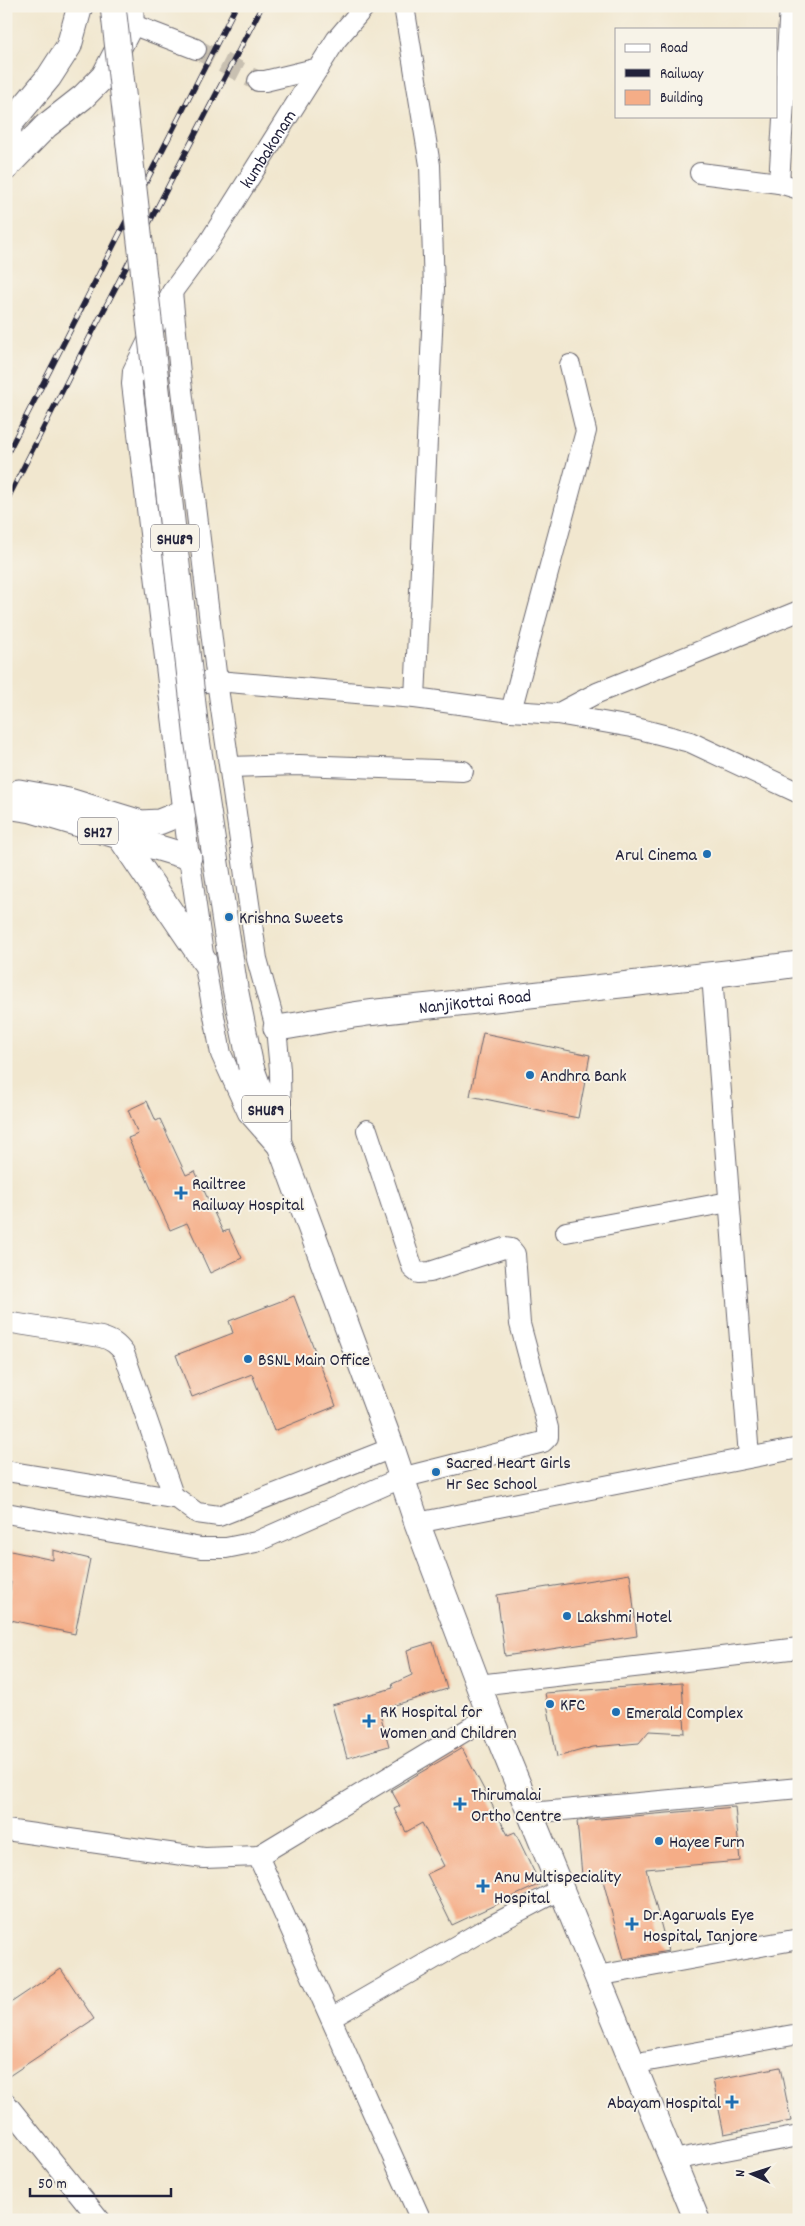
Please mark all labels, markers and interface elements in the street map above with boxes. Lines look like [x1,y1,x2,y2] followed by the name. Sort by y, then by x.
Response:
[615,28,778,118] legend
[660,38,688,60] text: Road
[660,64,704,86] text: Railway
[660,88,703,110] text: Building
[236,106,304,194] street label: kumbakonam
[151,524,199,552] road number: SHU89
[78,818,118,844] road number: SH27
[615,844,698,869] place label: Arul Cinema
[701,848,713,860] marker: Arul Cinema
[239,907,344,932] place label: Krishna Sweets
[223,911,235,923] marker: Krishna Sweets
[418,985,533,1022] street label: NanjiKottai Road
[540,1065,627,1090] place label: Andhra Bank
[524,1069,536,1081] marker: Andhra Bank
[242,1096,290,1122] road number: SHU89
[192,1173,305,1219] place label: Railtree Railway Hospital
[174,1186,188,1200] marker: Railtree Railway Hospital
[258,1349,370,1374] place label: BSNL Main Office
[242,1353,254,1365] marker: BSNL Main Office
[446,1452,571,1498] place label: Sacred Heart Girls Hr Sec School
[430,1466,442,1478] marker: Sacred Heart Girls Hr Sec School
[577,1606,673,1631] place label: Lakshmi Hotel
[561,1610,573,1622] marker: Lakshmi Hotel
[560,1694,585,1719] place label: KFC
[544,1698,556,1710] marker: KFC
[380,1701,516,1747] place label: RK Hospital for Women and Children
[626,1702,743,1727] place label: Emerald Complex
[610,1706,622,1718] marker: Emerald Complex
[362,1714,376,1728] marker: RK Hospital for Women and Children
[471,1784,561,1830] place label: Thirumalai Ortho Centre
[453,1797,467,1811] marker: Thirumalai Ortho Centre
[669,1831,745,1856] place label: Hayee Furn
[653,1835,665,1847] marker: Hayee Furn
[494,1866,622,1912] place label: Anu Multispeciality Hospital
[476,1879,490,1893] marker: Anu Multispeciality Hospital
[643,1904,758,1950] place label: Dr.Agarwals Eye Hospital, Tanjore
[625,1917,639,1931] marker: Dr.Agarwals Eye Hospital, Tanjore
[607,2092,722,2117] place label: Abayam Hospital
[725,2095,739,2109] marker: Abayam Hospital
[728,2148,778,2198] north arrow
[30,2166,171,2198] scale bar
[731,2169,751,2177] text: N
[38,2174,67,2196] text: 50 m

